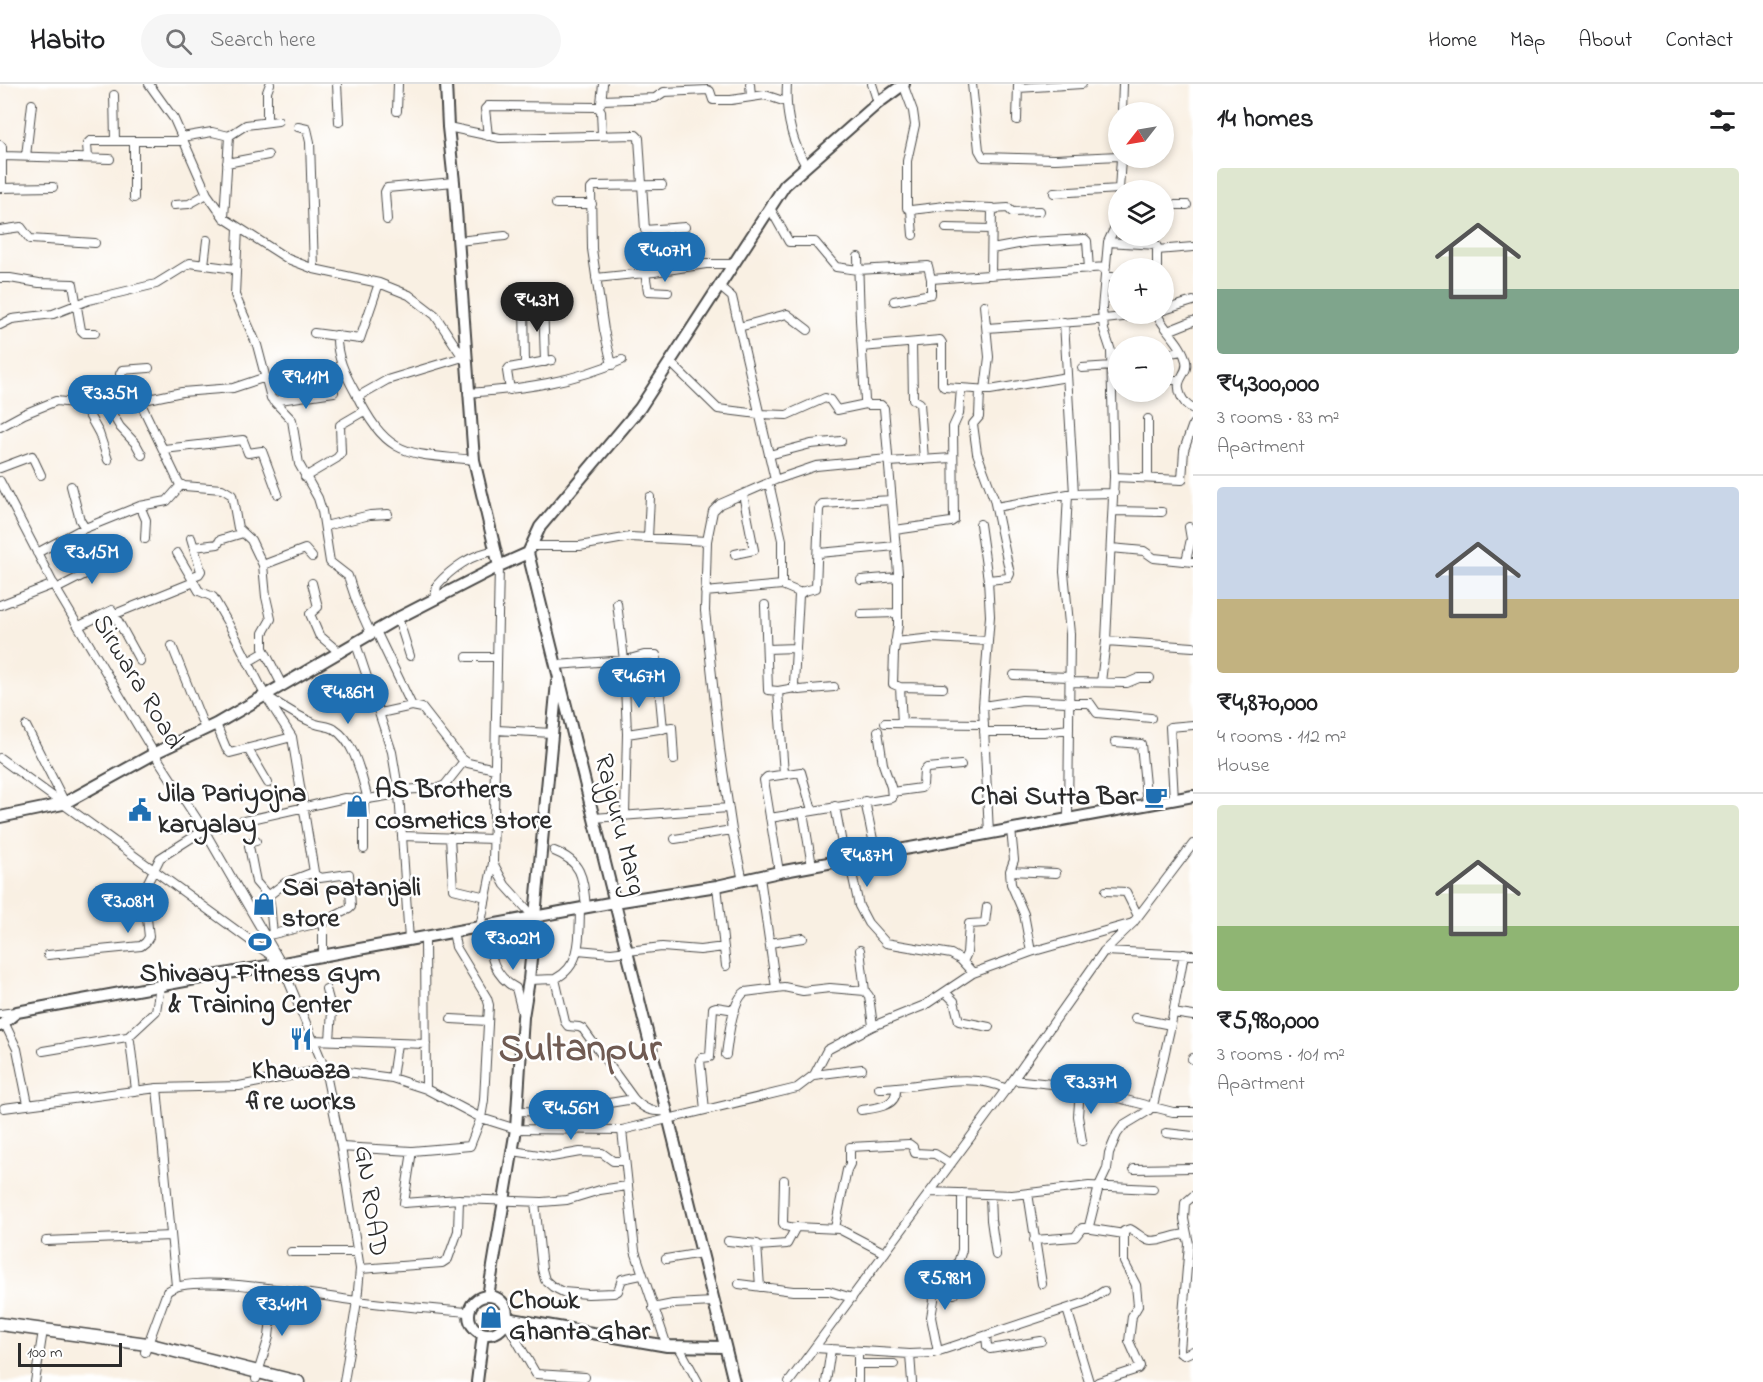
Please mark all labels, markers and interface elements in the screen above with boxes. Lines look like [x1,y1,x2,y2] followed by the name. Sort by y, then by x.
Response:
[141,14,561,68] search box
[30,21,105,62] text: Habito
[162,25,195,58] icon: search
[210,25,316,57] text: Search here
[1428,26,1477,56] text: Home
[1510,26,1545,56] text: Map
[1578,26,1632,56] text: About
[1665,26,1733,56] text: Contact
[1217,101,1313,139] text: 14 homes
[1108,102,1174,168] north arrow
[1108,102,1174,402] map controls
[1706,104,1739,137] icon: filters
[1108,180,1174,246] button: layers
[1424,207,1532,315] icon: home
[616,232,714,283] pin: ₹4.07M
[638,237,692,266] text: ₹4.07M
[1108,258,1174,324] button: +
[495,282,579,333] pin: ₹4.3M
[515,287,559,316] text: ₹4.3M
[1108,336,1174,402] button: −
[257,359,355,410] pin: ₹9.11M
[283,364,329,393] text: ₹9.11M
[1217,366,1319,404] text: ₹4,300,000
[61,375,159,426] pin: ₹3.35M
[82,380,138,409] text: ₹3.35M
[1217,404,1339,433] text: 3 rooms · 83 m²
[1217,433,1305,462] text: Apartment
[1424,526,1532,634] icon: home
[43,534,141,585] pin: ₹3.15M
[65,539,119,568] text: ₹3.15M
[81,607,193,757] street label: Sirwara Road
[590,658,688,709] pin: ₹4.67M
[612,663,666,692] text: ₹4.67M
[299,674,397,725] pin: ₹4.86M
[322,679,374,708] text: ₹4.86M
[1217,685,1318,723] text: ₹4,870,000
[1217,723,1346,752] text: 4 rooms · 112 m²
[583,750,655,900] street label: Rajguru Marg
[1217,752,1270,781] text: House
[375,771,552,841] place label: AS Brothers cosmetics store
[158,775,306,845] place label: Jila Pariyojna karyalay
[971,778,1139,817] place label: Chai Sutta Bar
[1143,784,1169,810] cafe icon: Chai Sutta Bar
[344,793,370,819] shop icon: AS Brothers cosmetics store
[127,797,153,823] public building icon: Jila Pariyojna karyalay
[818,837,916,888] pin: ₹4.87M
[841,842,893,871] text: ₹4.87M
[1424,844,1532,952] icon: home
[282,869,421,939] place label: Sai patanjali store
[79,883,177,934] pin: ₹3.08M
[102,888,154,917] text: ₹3.08M
[251,891,277,917] shop icon: Sai patanjali store
[464,920,562,971] pin: ₹3.02M
[485,925,541,954] text: ₹3.02M
[247,929,273,955] sports icon: Shivaay Fitness Gym & Training Center
[140,955,380,1026] place label: Shivaay Fitness Gym & Training Center
[1217,1003,1319,1041] text: ₹5,980,000
[499,1022,662,1079] district label: Sultanpur
[288,1026,314,1052] restaurant icon: Khawaza fire works
[1217,1041,1345,1070] text: 3 rooms · 101 m²
[245,1052,356,1122] place label: Khawaza fire works
[1042,1064,1140,1115] pin: ₹3.37M
[1065,1069,1117,1098] text: ₹3.37M
[1217,1070,1305,1099] text: Apartment
[522,1090,620,1141] pin: ₹4.56M
[543,1095,599,1124] text: ₹4.56M
[343,1143,397,1259] street label: GN ROAD
[896,1260,994,1311] pin: ₹5.98M
[918,1265,972,1294] text: ₹5.98M
[509,1282,650,1352] place label: Chowk Ghanta Ghar
[233,1286,331,1337] pin: ₹3.41M
[256,1291,308,1320] text: ₹3.41M
[478,1304,504,1330] shop icon: Chowk Ghanta Ghar
[18,1340,122,1368] scale bar
[27,1341,62,1365] text: 100 m

